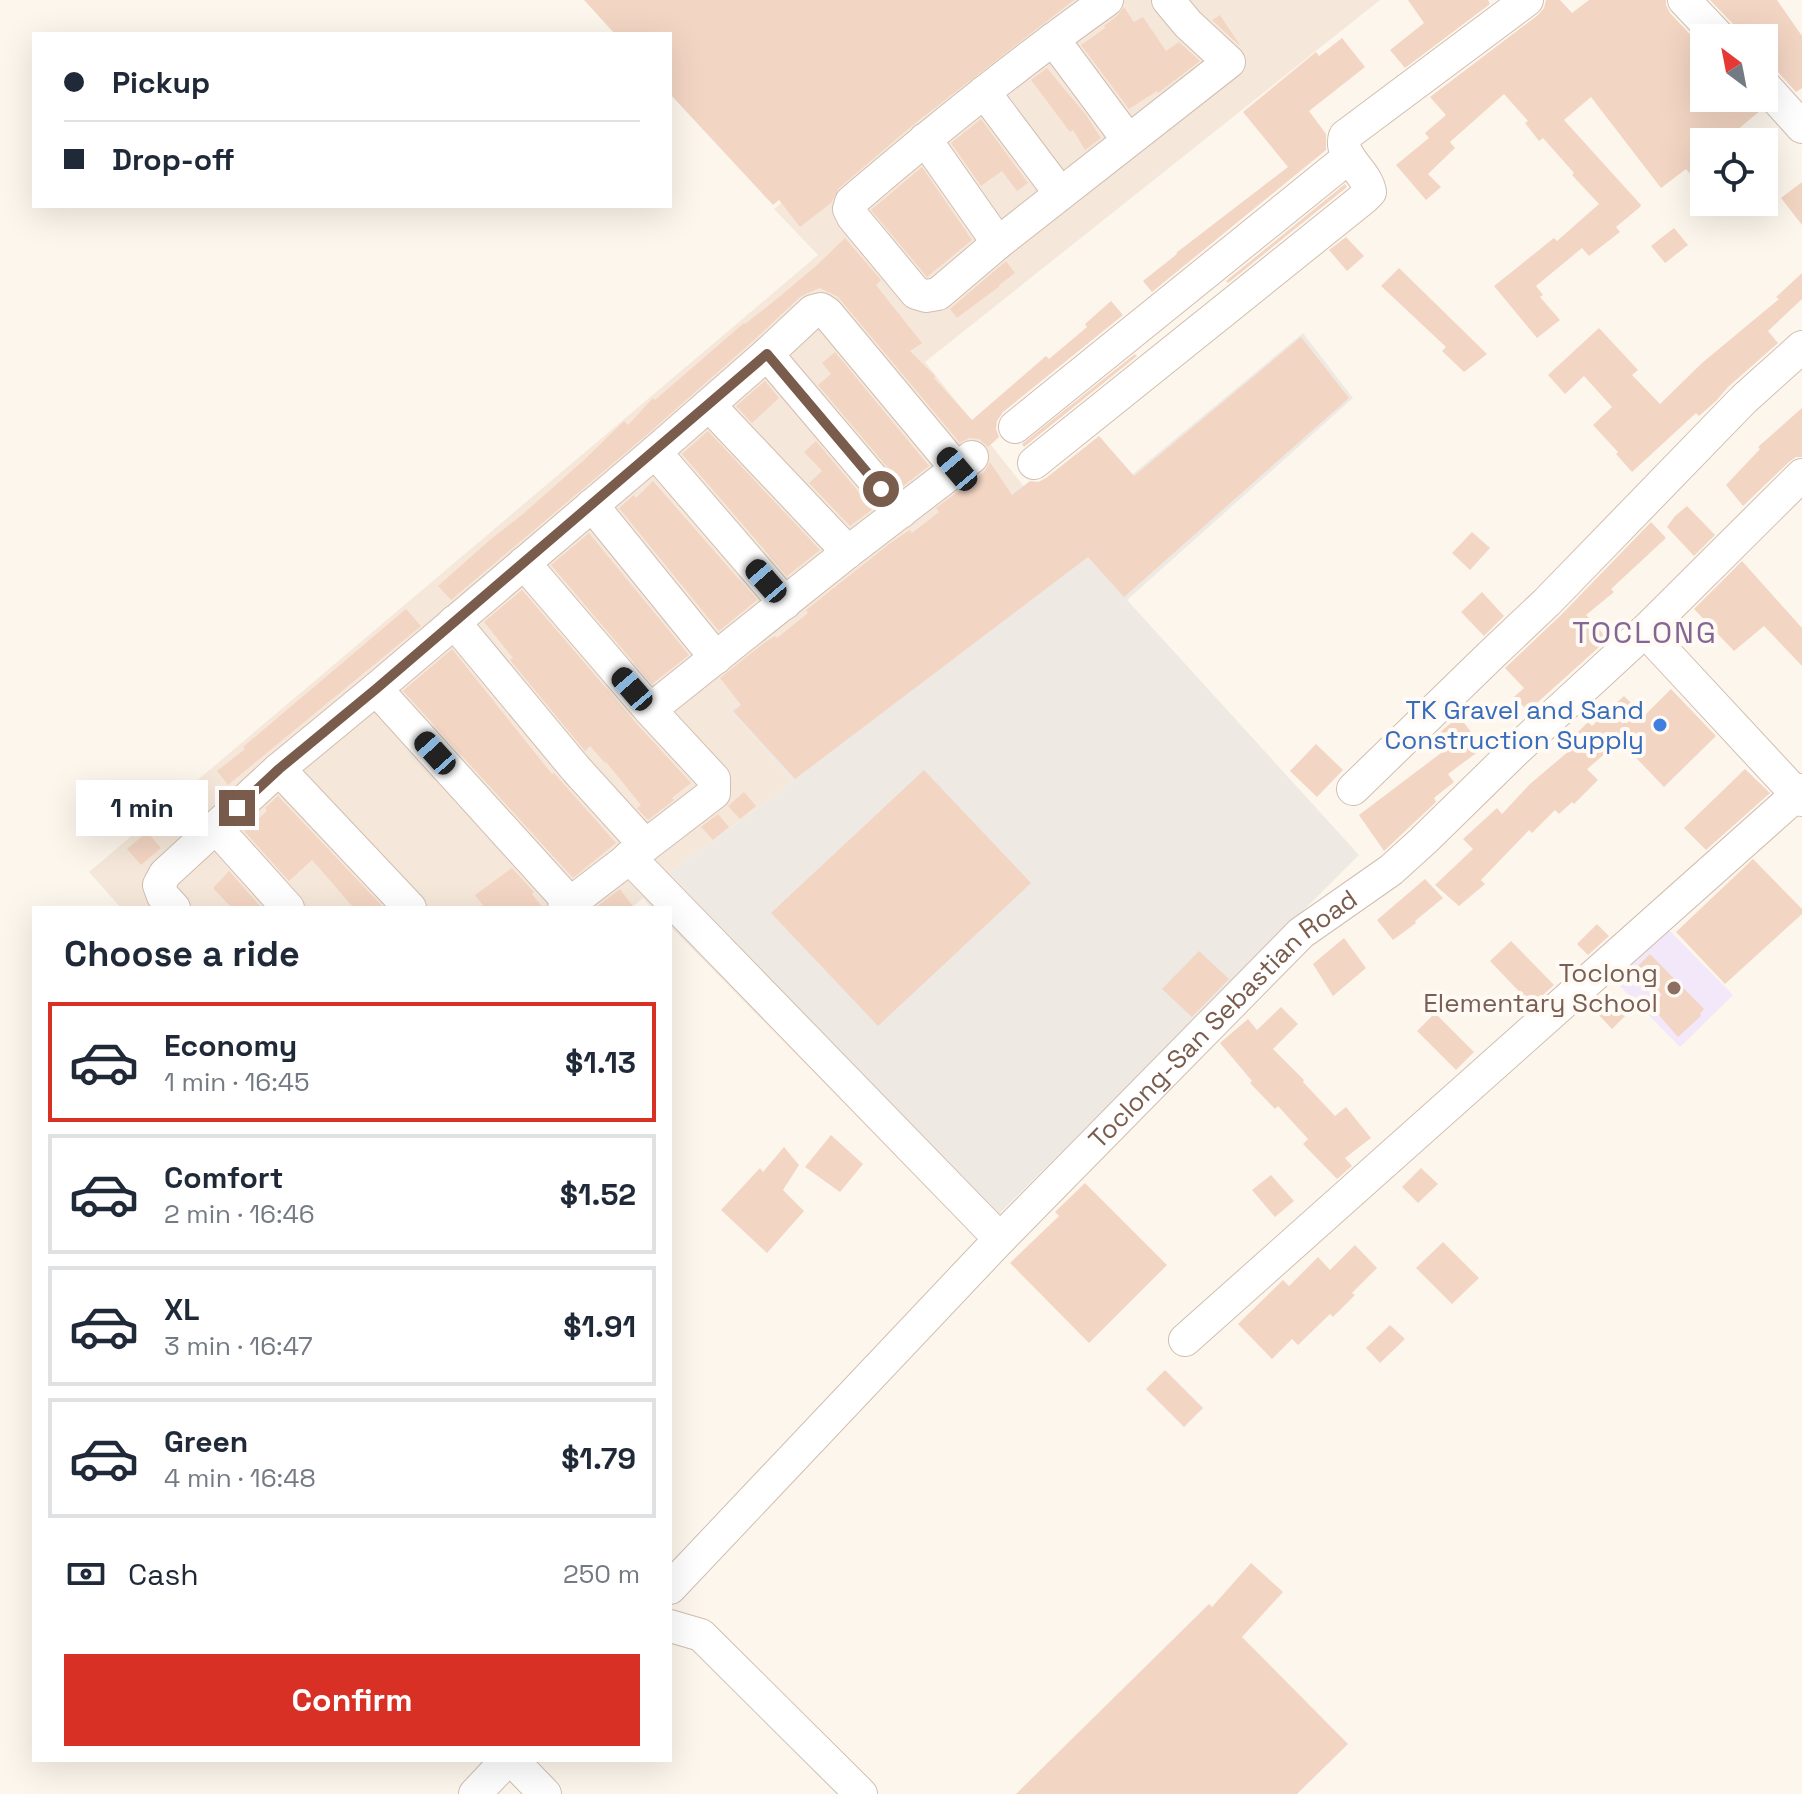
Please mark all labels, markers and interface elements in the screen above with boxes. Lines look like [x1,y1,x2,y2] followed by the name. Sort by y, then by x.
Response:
[1690,24,1778,112] north arrow
[1690,24,1778,216] map controls
[112,63,210,102] text: Pickup
[1690,128,1778,216] button: locate
[112,140,235,179] text: Drop-off
[932,443,982,495] car
[863,471,899,507] route start
[741,555,791,607] car
[1572,613,1718,652] district label: TOCLONG
[607,663,657,715] car
[1385,693,1644,757] place label: TK Gravel and Sand Construction Supply
[1651,716,1669,734] marker: TK Gravel and Sand Construction Supply
[410,727,460,779] car
[77,780,209,836] callout: 1 min
[219,790,255,826] route end
[110,791,174,825] text: 1 min
[1081,882,1364,1156] street label: Toclong-San Sebastian Road
[64,931,300,977] text: Choose a ride
[1423,956,1658,1020] place label: Toclong Elementary School
[1665,979,1683,997] marker: Toclong Elementary School
[68,1026,140,1098] icon: car
[164,1026,297,1065] text: Economy
[565,1043,636,1082] text: $1.13
[164,1065,310,1099] text: 1 min · 16:45
[68,1158,140,1230] icon: car
[164,1158,283,1197] text: Comfort
[560,1175,636,1214] text: $1.52
[164,1197,315,1231] text: 2 min · 16:46
[68,1290,140,1362] icon: car
[164,1290,200,1329] text: XL
[563,1307,636,1346] text: $1.91
[164,1329,313,1363] text: 3 min · 16:47
[68,1422,140,1494] icon: car
[164,1422,248,1461] text: Green
[561,1439,636,1478] text: $1.79
[164,1461,316,1495] text: 4 min · 16:48
[64,1552,108,1596] icon: cash
[128,1555,199,1594] text: Cash
[563,1557,640,1591] text: 250 m
[64,1654,640,1746] button: Confirm

